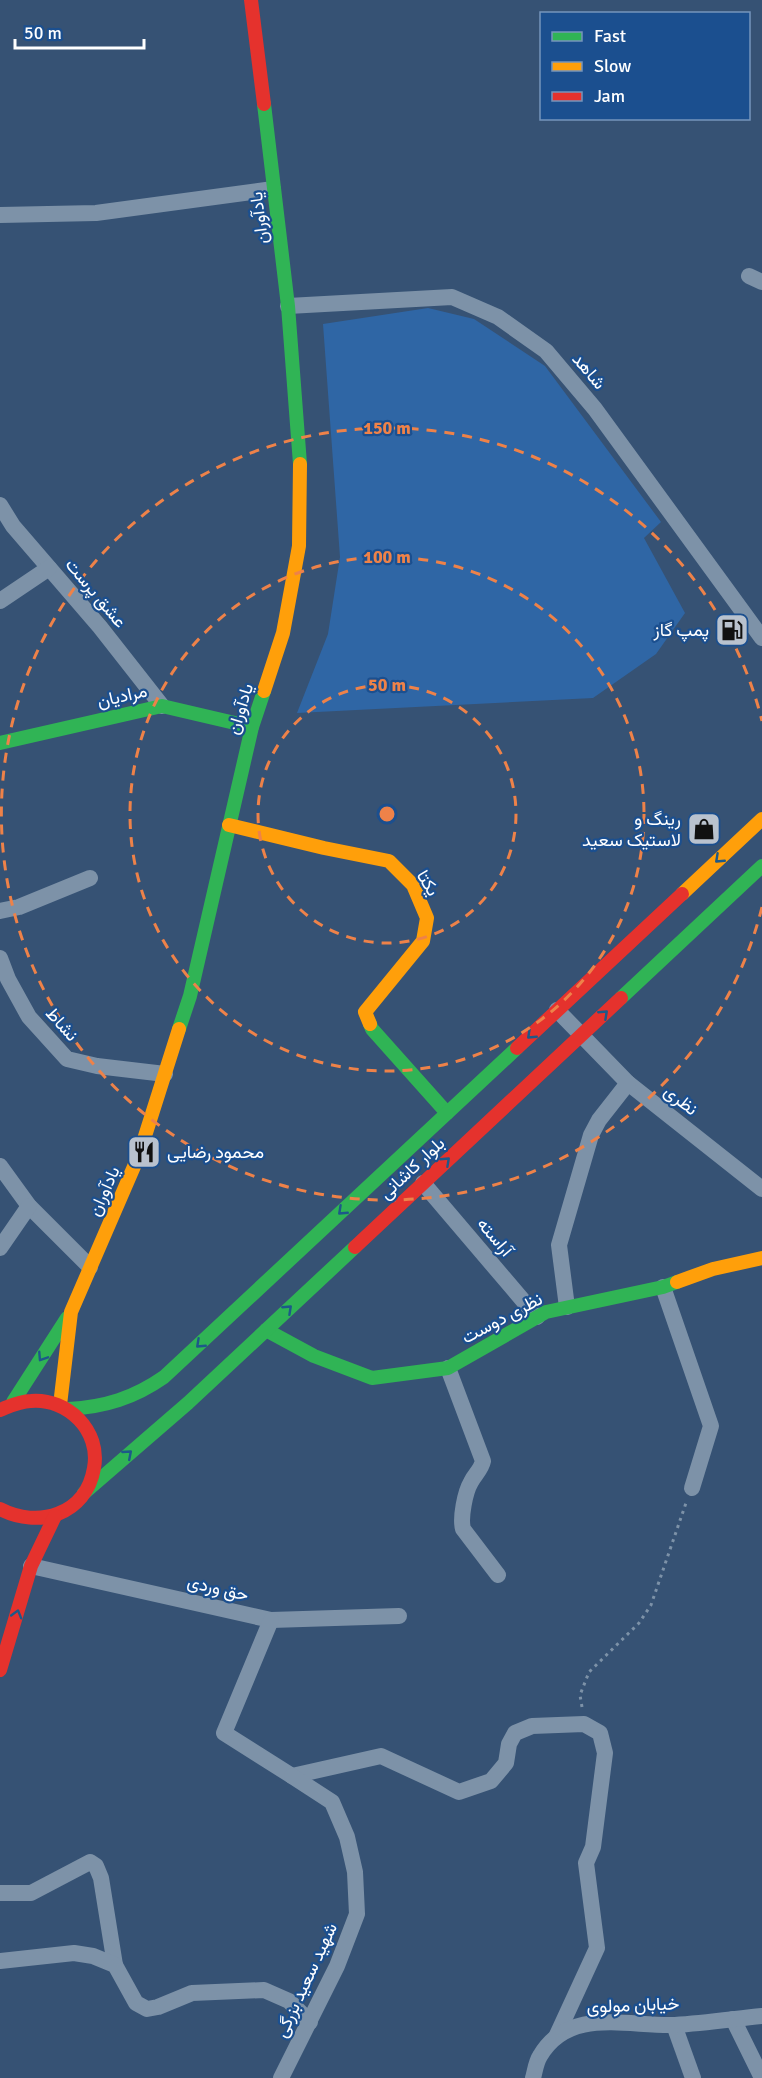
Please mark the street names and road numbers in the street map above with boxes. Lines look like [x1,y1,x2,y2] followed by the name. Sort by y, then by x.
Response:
[245,191,273,245] street label: یادآوران
[567,348,611,394] street label: شاهد
[60,554,131,633] street label: عشق پرست
[95,680,149,712] street label: مرادیان
[222,681,258,737] street label: یادآوران
[412,866,444,900] street label: یکتا
[41,1002,83,1046] street label: نشاط
[660,1080,702,1120] street label: نظری
[375,1132,449,1204] street label: بلوار کاشانی
[83,1163,125,1219] street label: یادآوران
[473,1213,519,1262] street label: آراسته
[458,1288,546,1348] street label: نظری دوست
[185,1570,251,1606] street label: حق وردی
[270,1919,342,2041] street label: شهید سعید بزرگی
[586,1992,680,2018] street label: خیابان مولوی

